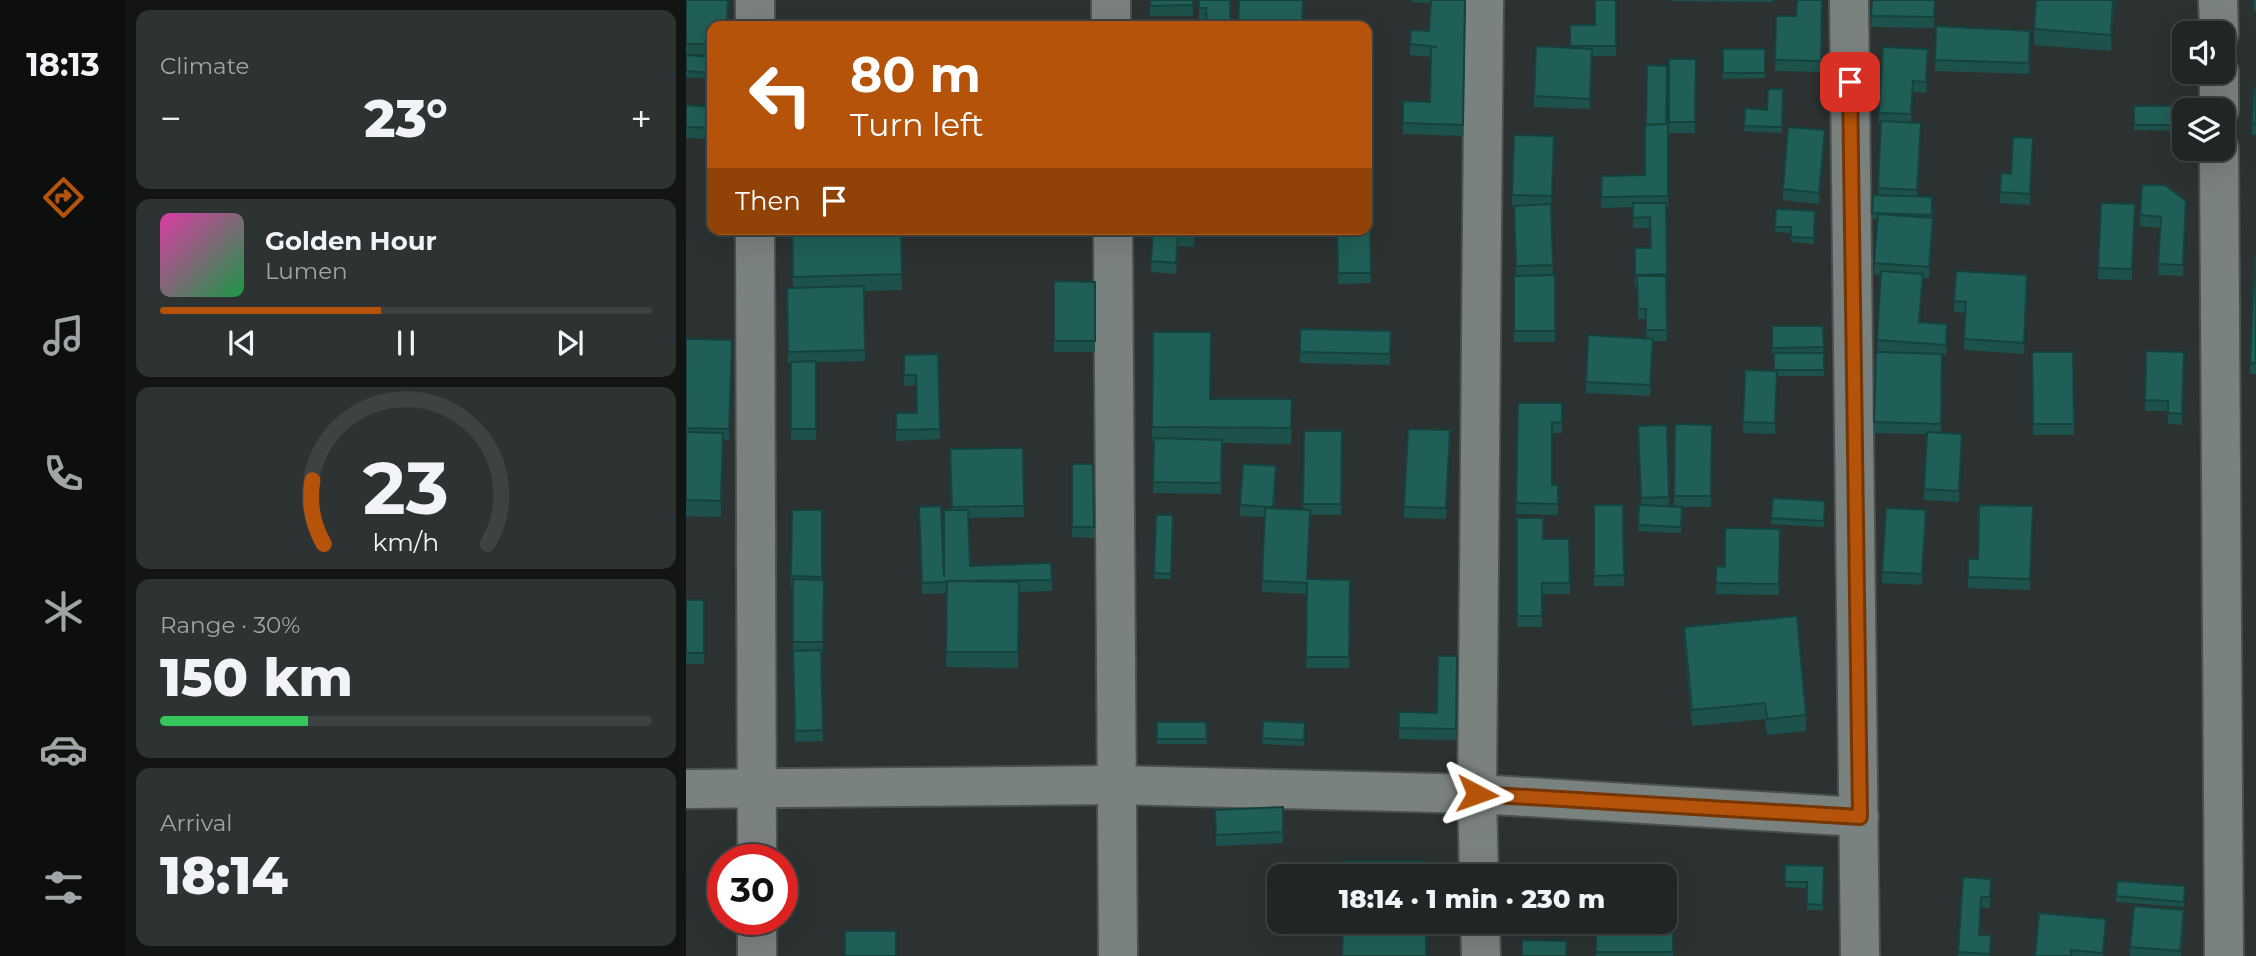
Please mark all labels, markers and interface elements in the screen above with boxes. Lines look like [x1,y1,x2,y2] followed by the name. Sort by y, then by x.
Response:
[2172,21,2235,161] map controls
[2172,21,2235,84] button: sound
[26,45,100,84] text: 18:13
[850,45,981,104] text: 80 m
[735,49,826,140] icon: left
[160,52,249,80] text: Climate
[1820,52,1880,112] pin
[1831,63,1869,101] icon: arrive
[364,87,448,150] text: 23°
[160,95,182,142] text: −
[630,95,652,142] text: +
[2172,98,2235,161] button: layers
[850,105,984,144] text: Turn left
[39,173,88,222] icon: directions
[815,182,853,220] icon: arrive
[735,185,801,217] text: Then
[265,225,437,257] text: Golden Hour
[265,257,348,285] text: Lumen
[39,311,88,360] icon: music
[223,324,261,362] icon: previous
[387,324,425,362] icon: pause
[551,324,589,362] icon: next
[363,444,449,532] text: 23
[39,449,88,498] icon: phone
[373,527,439,557] text: km/h
[39,587,88,636] icon: climate
[160,611,300,639] text: Range · 30%
[160,646,353,709] text: 150 km
[39,725,88,774] icon: car
[1440,757,1514,831] position arrow
[160,809,233,837] text: Arrival
[160,844,288,907] text: 18:14
[707,844,798,935] speed limit sign: 30
[39,863,88,912] icon: filters
[1339,883,1605,915] text: 18:14 · 1 min · 230 m

